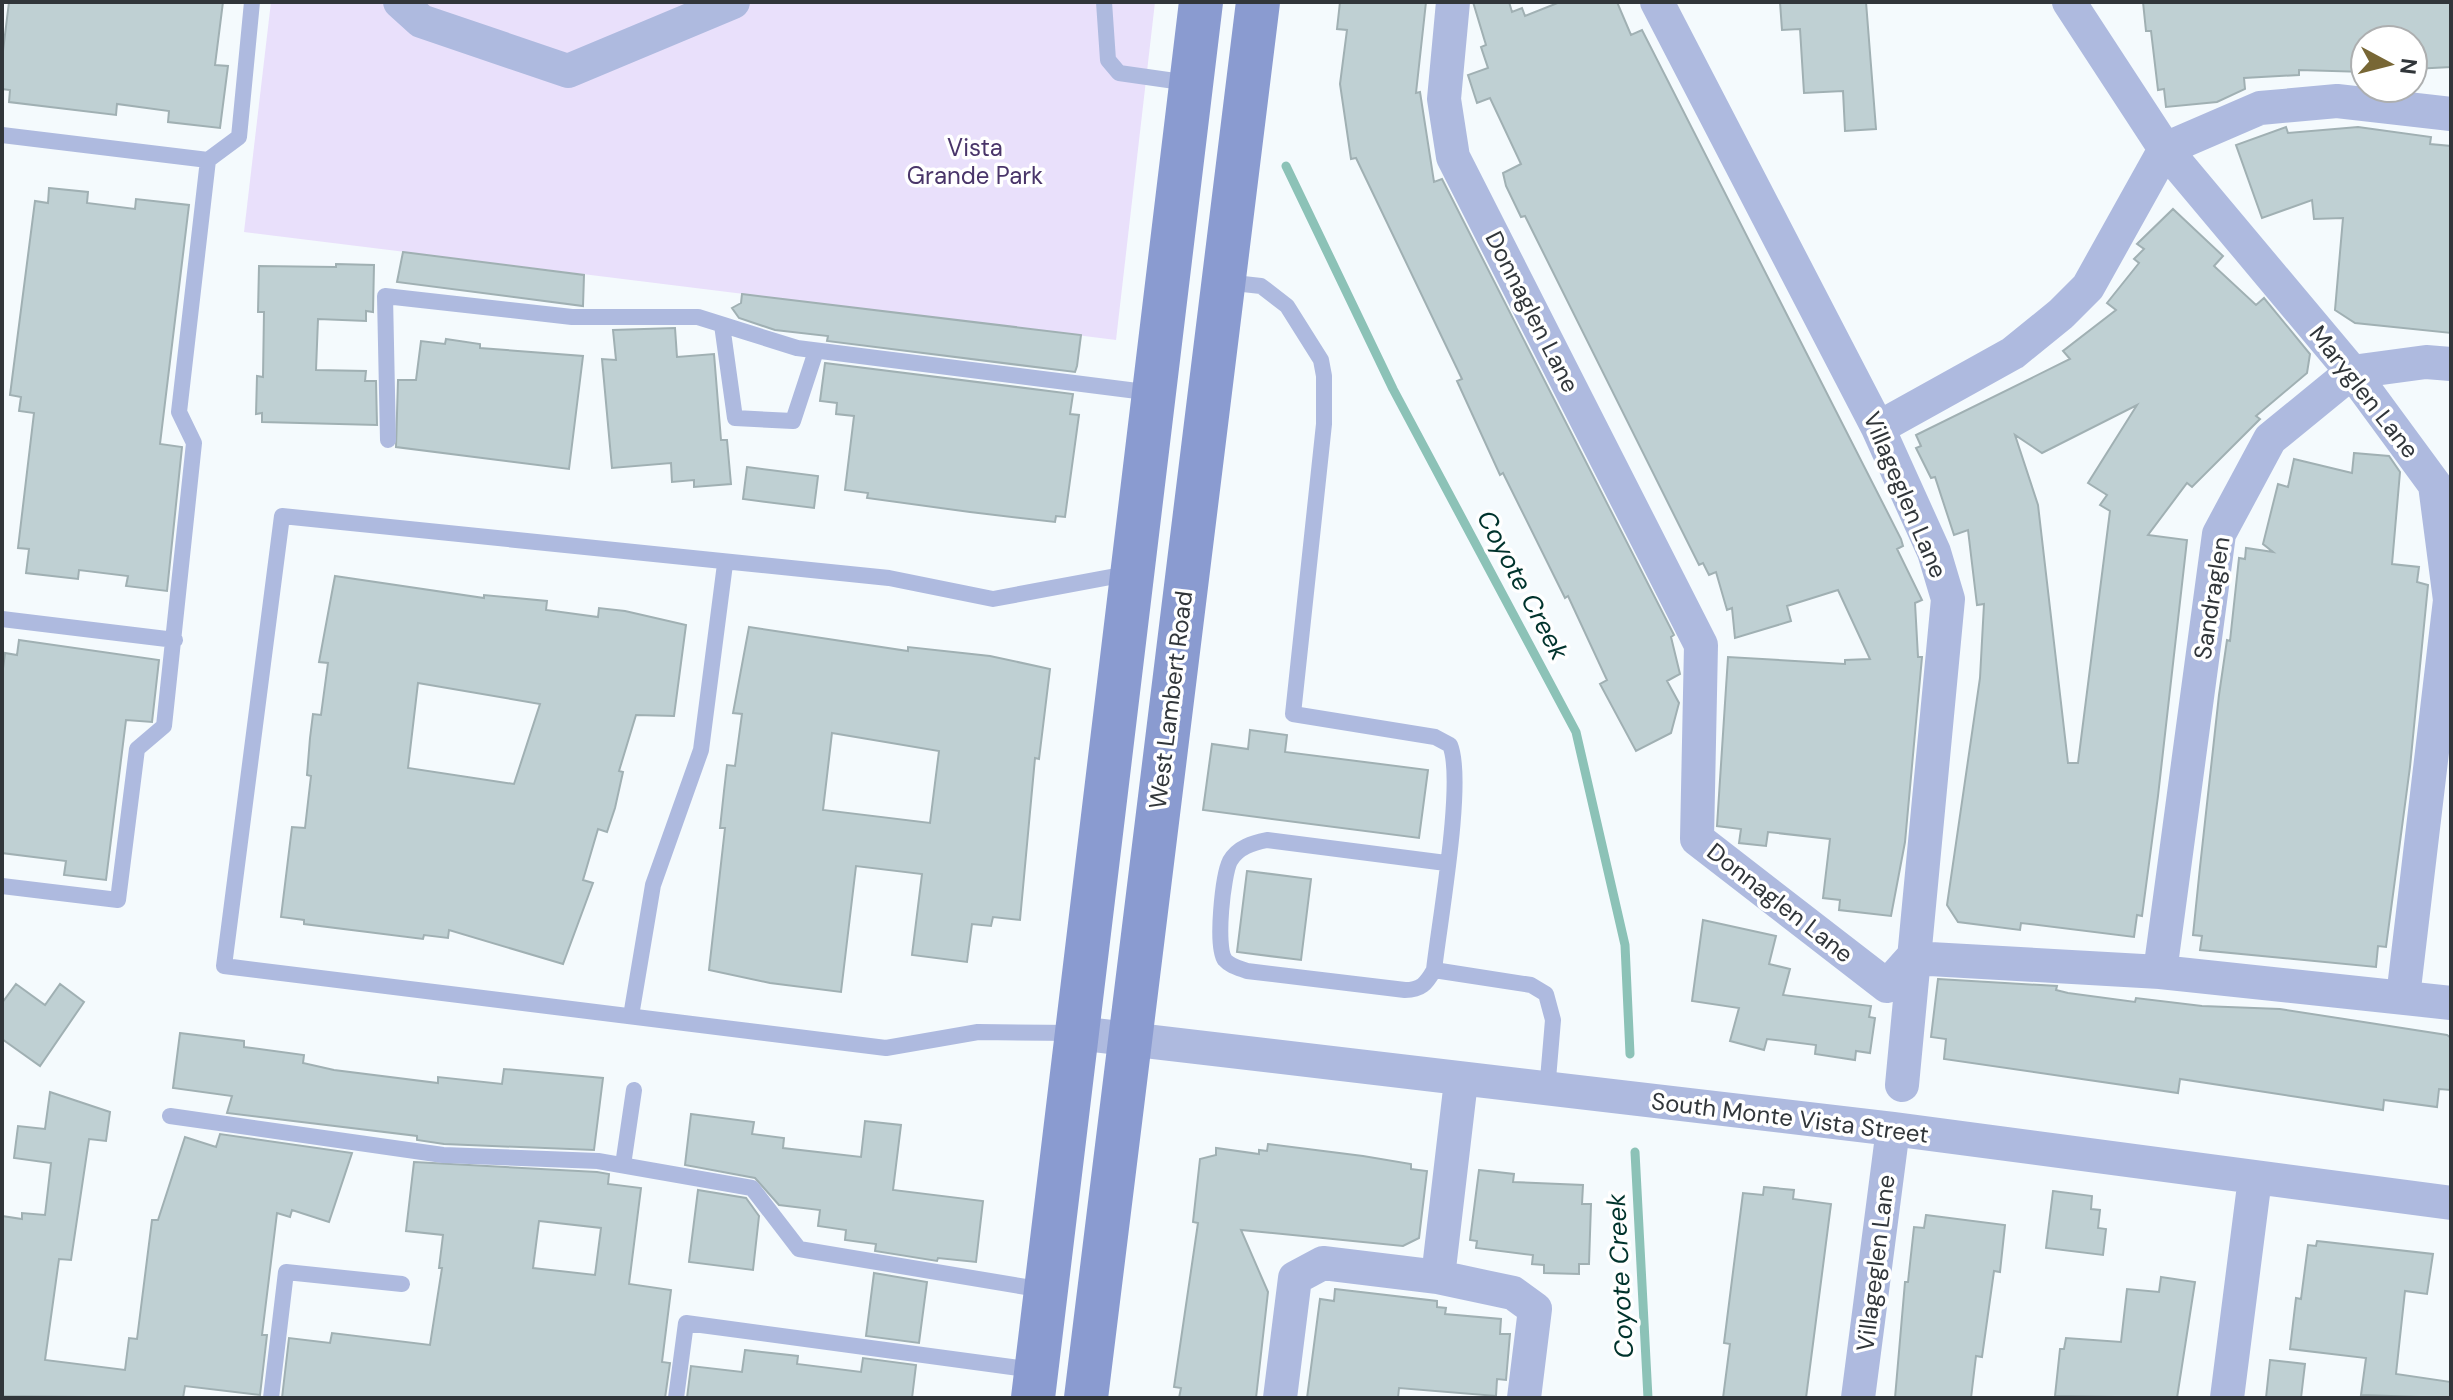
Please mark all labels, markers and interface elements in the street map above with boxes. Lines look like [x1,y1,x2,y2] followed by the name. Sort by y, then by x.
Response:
[2349,24,2429,104] north arrow
[2393,57,2424,76] text: N
[907,132,1043,191] park label: Vista Grande Park
[1478,226,1586,398] street label: Donnaglen Lane
[2303,319,2426,464] street label: Maryglen Lane
[1856,407,1954,583] street label: Villageglen Lane
[1469,504,1577,666] water label: Coyote Creek
[2187,534,2237,662] street label: Sandraglen
[1142,589,1199,811] street label: West Lambert Road
[1701,836,1860,969] street label: Donnaglen Lane
[1650,1085,1930,1150] street label: South Monte Vista Street
[1849,1173,1902,1353] street label: Villageglen Lane
[1599,1192,1641,1359] water label: Coyote Creek

